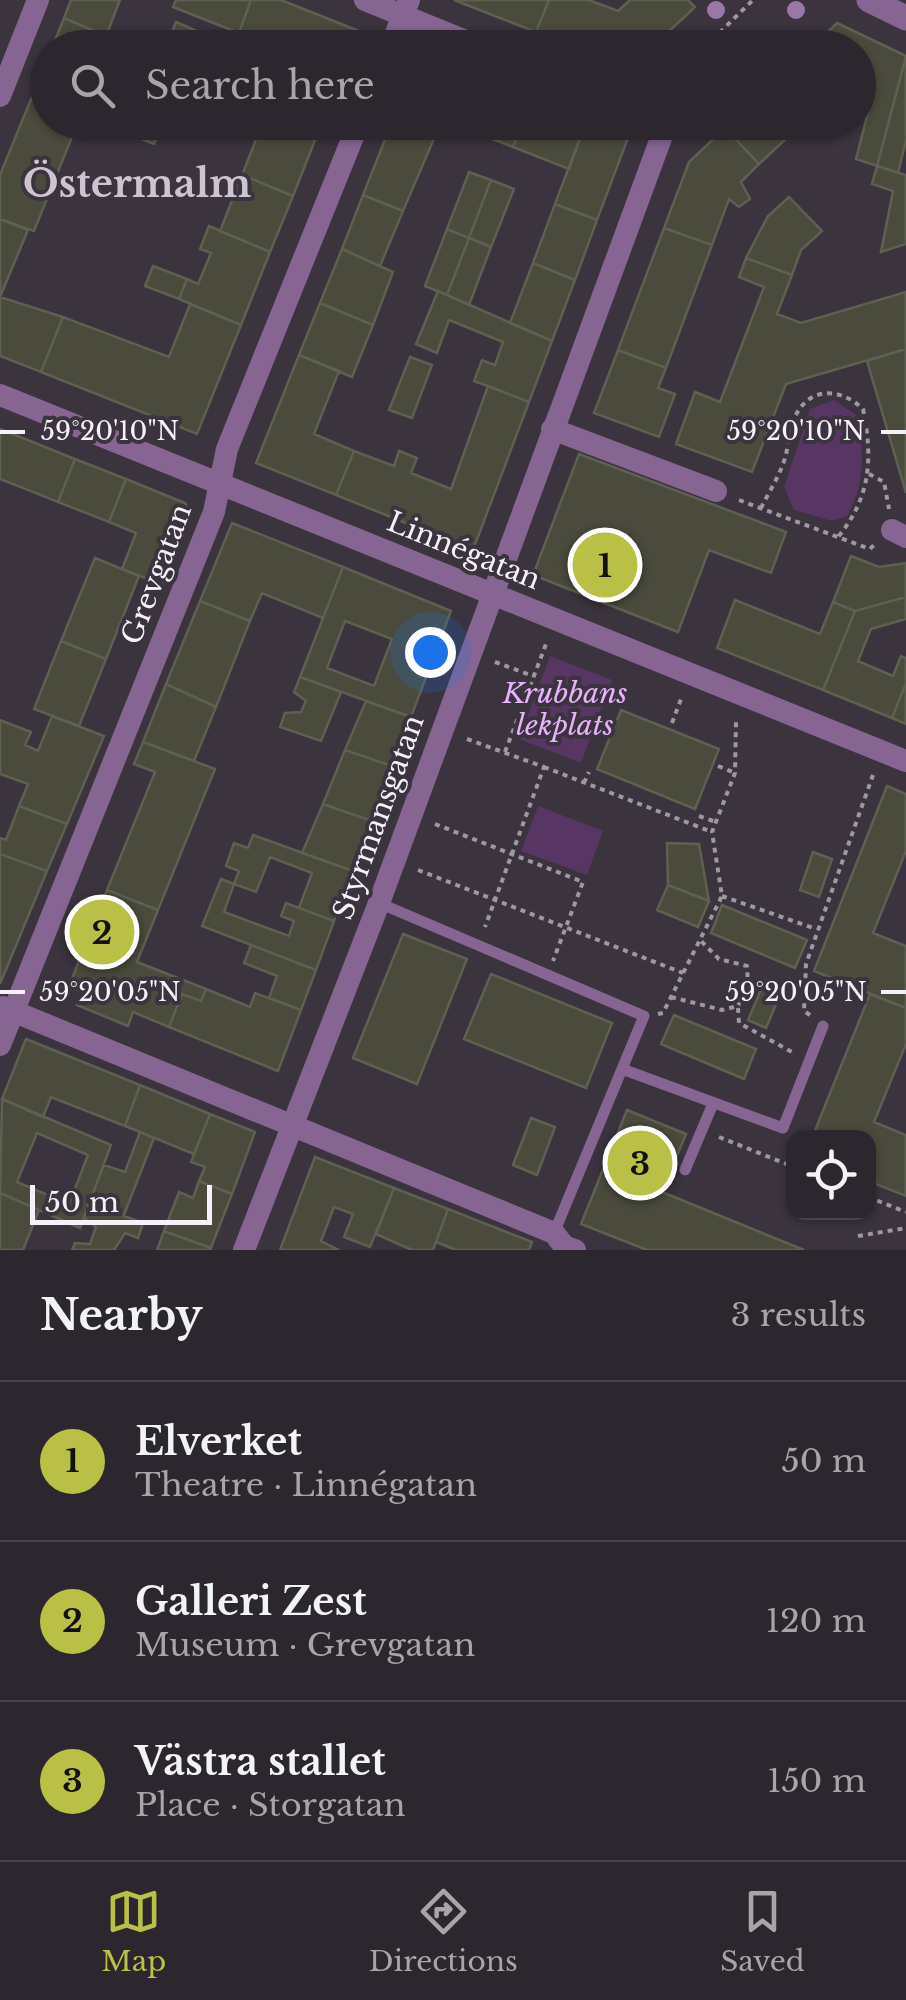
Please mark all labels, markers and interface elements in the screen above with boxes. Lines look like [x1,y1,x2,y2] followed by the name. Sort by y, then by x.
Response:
[30,30,876,140] search box
[65,58,120,113] icon: search
[145,62,375,109] text: Search here
[23,159,251,207] district label: Östermalm
[41,416,179,447] text: 59°20'10"N
[727,416,865,447] text: 59°20'10"N
[114,499,199,649] street label: Grevgatan
[382,504,546,597] street label: Linnégatan
[572,528,638,602] pin: 1
[405,627,456,678] your location
[502,676,627,743] park label: Krubbans lekplats
[325,710,432,924] street label: Styrmansgatan
[70,894,134,970] pin: 2
[39,977,181,1008] text: 59°20'05"N
[725,977,867,1008] text: 59°20'05"N
[608,1126,672,1200] pin: 3
[786,1130,876,1220] map controls
[786,1130,876,1220] button: locate
[30,1180,212,1224] scale bar
[45,1185,119,1220] text: 50 m
[40,1289,203,1341] text: Nearby
[731,1295,866,1335] text: 3 results
[135,1418,302,1465] text: Elverket
[66,1441,79,1481] text: 1
[781,1441,866,1481] text: 50 m
[135,1465,477,1505] text: Theatre · Linnégatan
[135,1578,367,1625] text: Galleri Zest
[62,1601,83,1641] text: 2
[766,1601,866,1641] text: 120 m
[135,1625,475,1665] text: Museum · Grevgatan
[135,1738,386,1785] text: Västra stallet
[62,1761,83,1801] text: 3
[767,1761,866,1801] text: 150 m
[135,1785,406,1825] text: Place · Storgatan
[101,1884,166,1979] tab: Map
[369,1884,518,1979] tab: Directions
[720,1884,805,1979] tab: Saved

